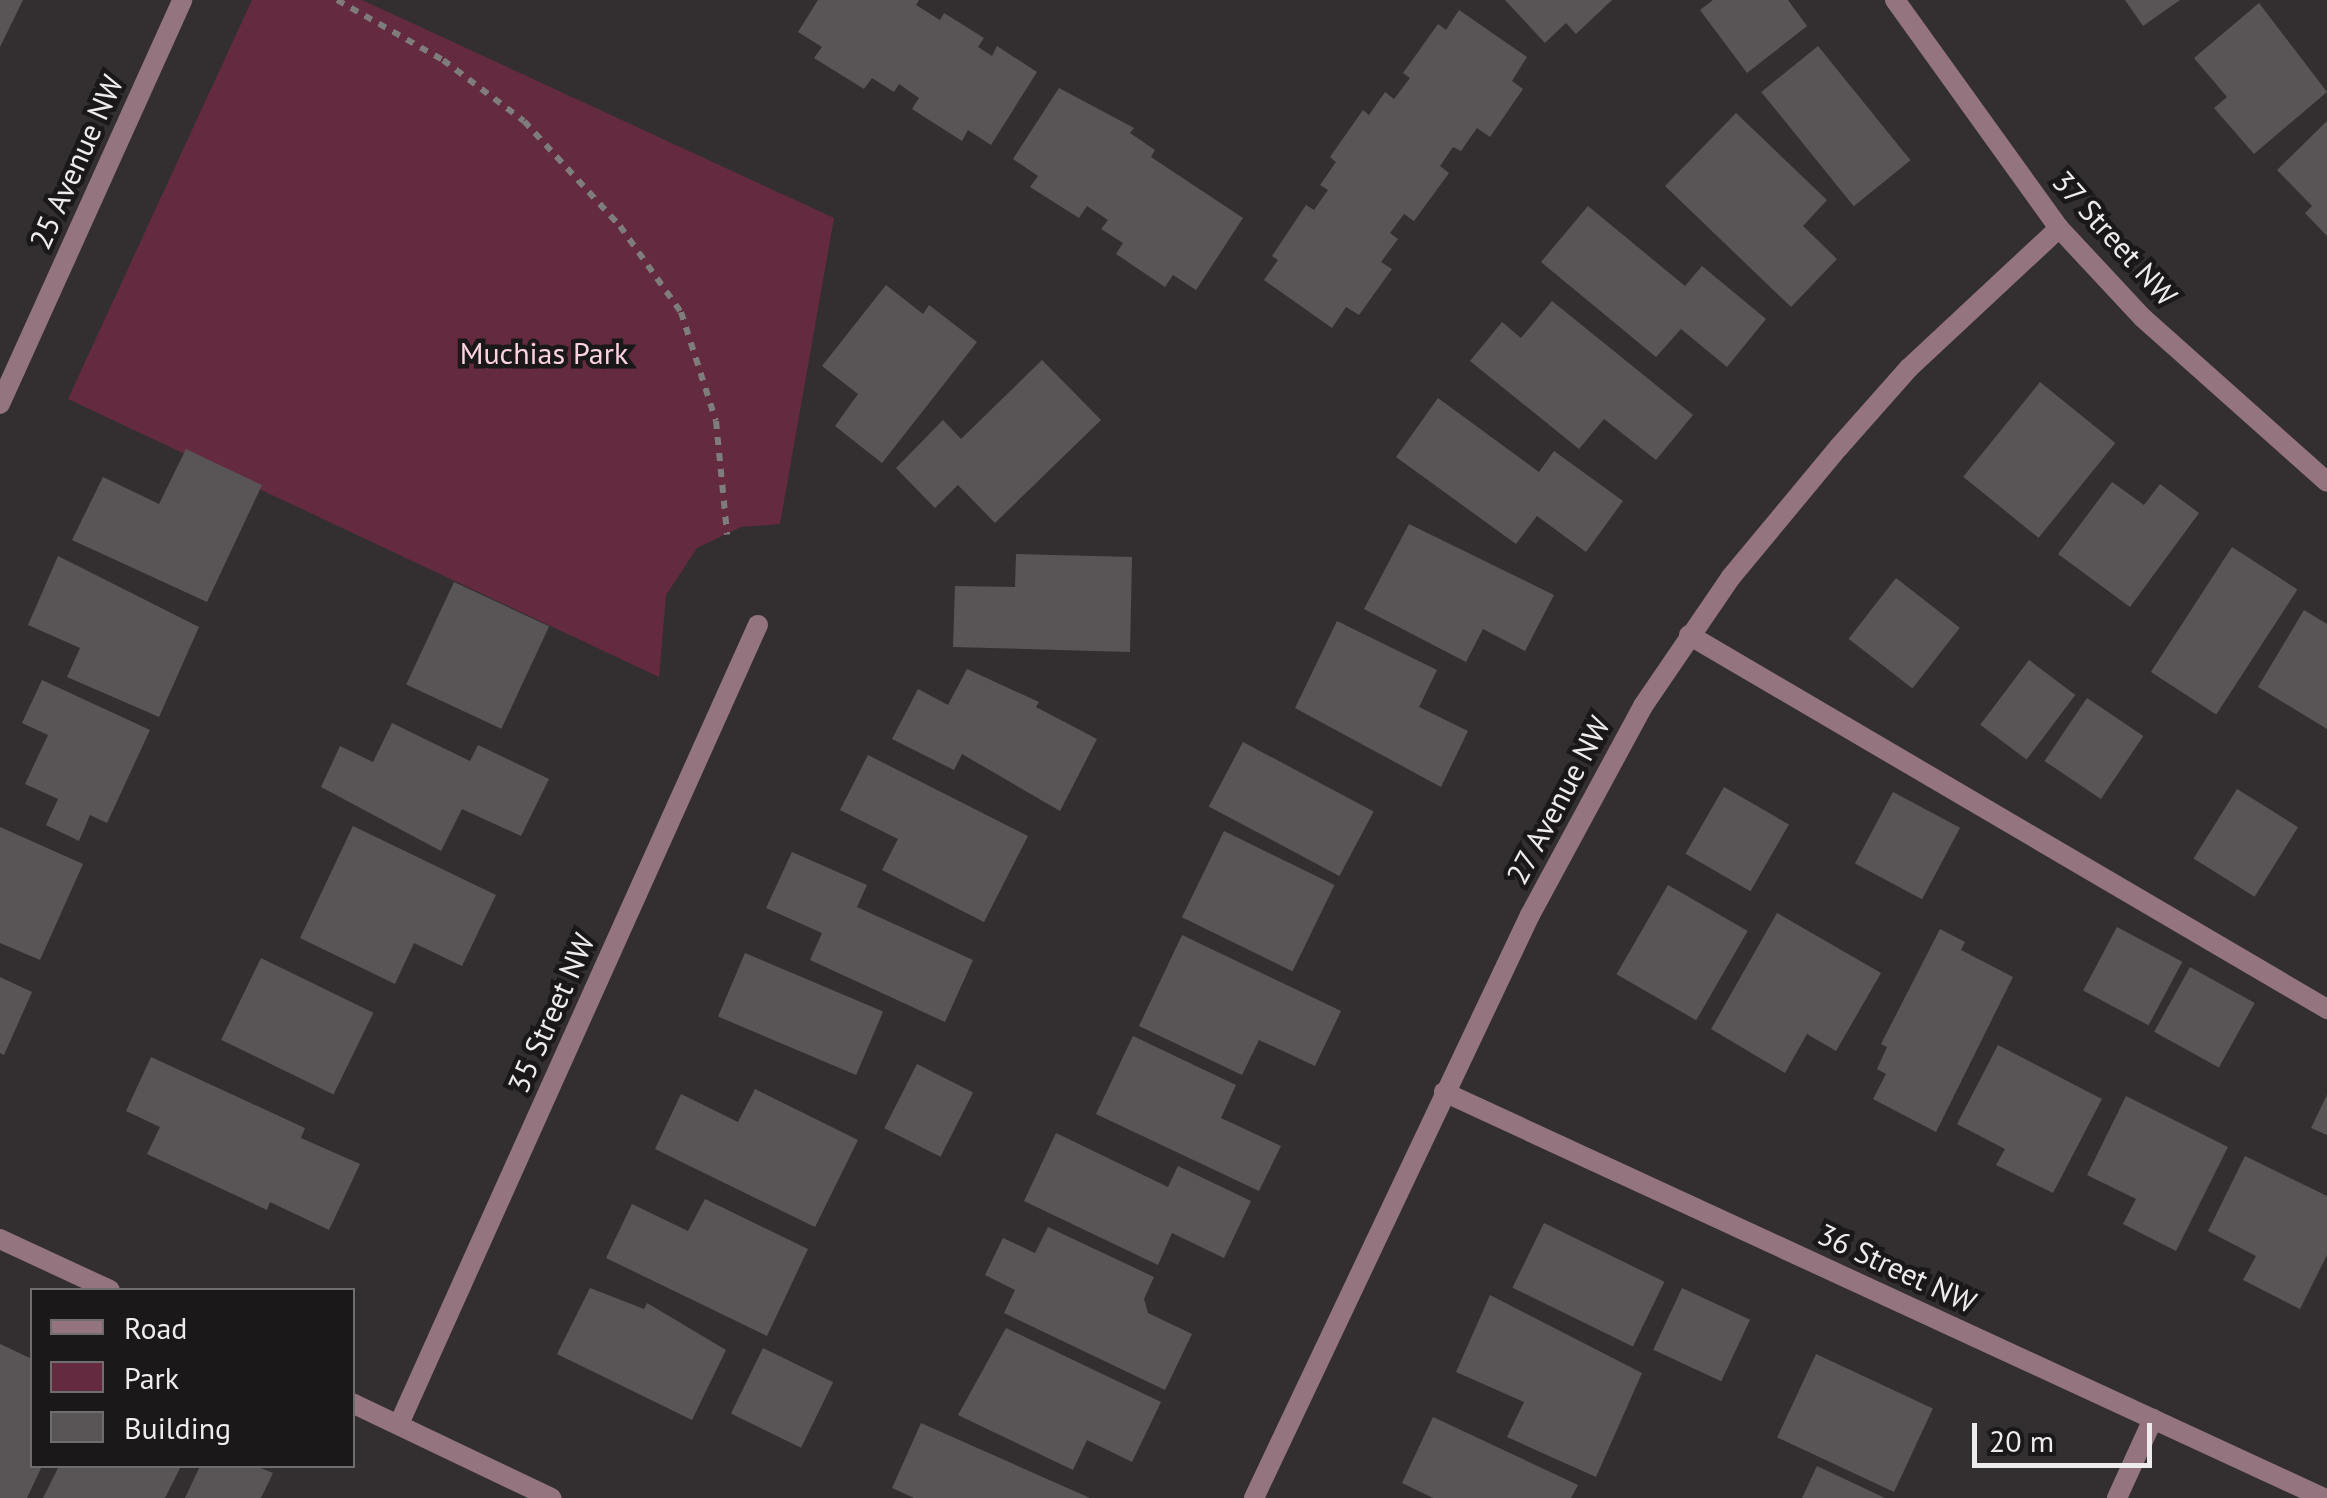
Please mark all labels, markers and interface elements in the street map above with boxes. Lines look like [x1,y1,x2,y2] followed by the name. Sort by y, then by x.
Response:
[21,69,131,255] street label: 25 Avenue NW
[2045,163,2185,313] street label: 37 Street NW
[460,335,628,371] park label: Muchias Park
[1498,709,1618,891] street label: 27 Avenue NW
[500,928,602,1098] street label: 35 Street NW
[1812,1216,1982,1320] street label: 36 Street NW
[30,1288,355,1468] legend
[124,1308,188,1347] text: Road
[124,1358,179,1397] text: Park
[1977,1403,2157,1465] scale bar
[124,1408,231,1447] text: Building
[1989,1421,2054,1460] text: 20 m

